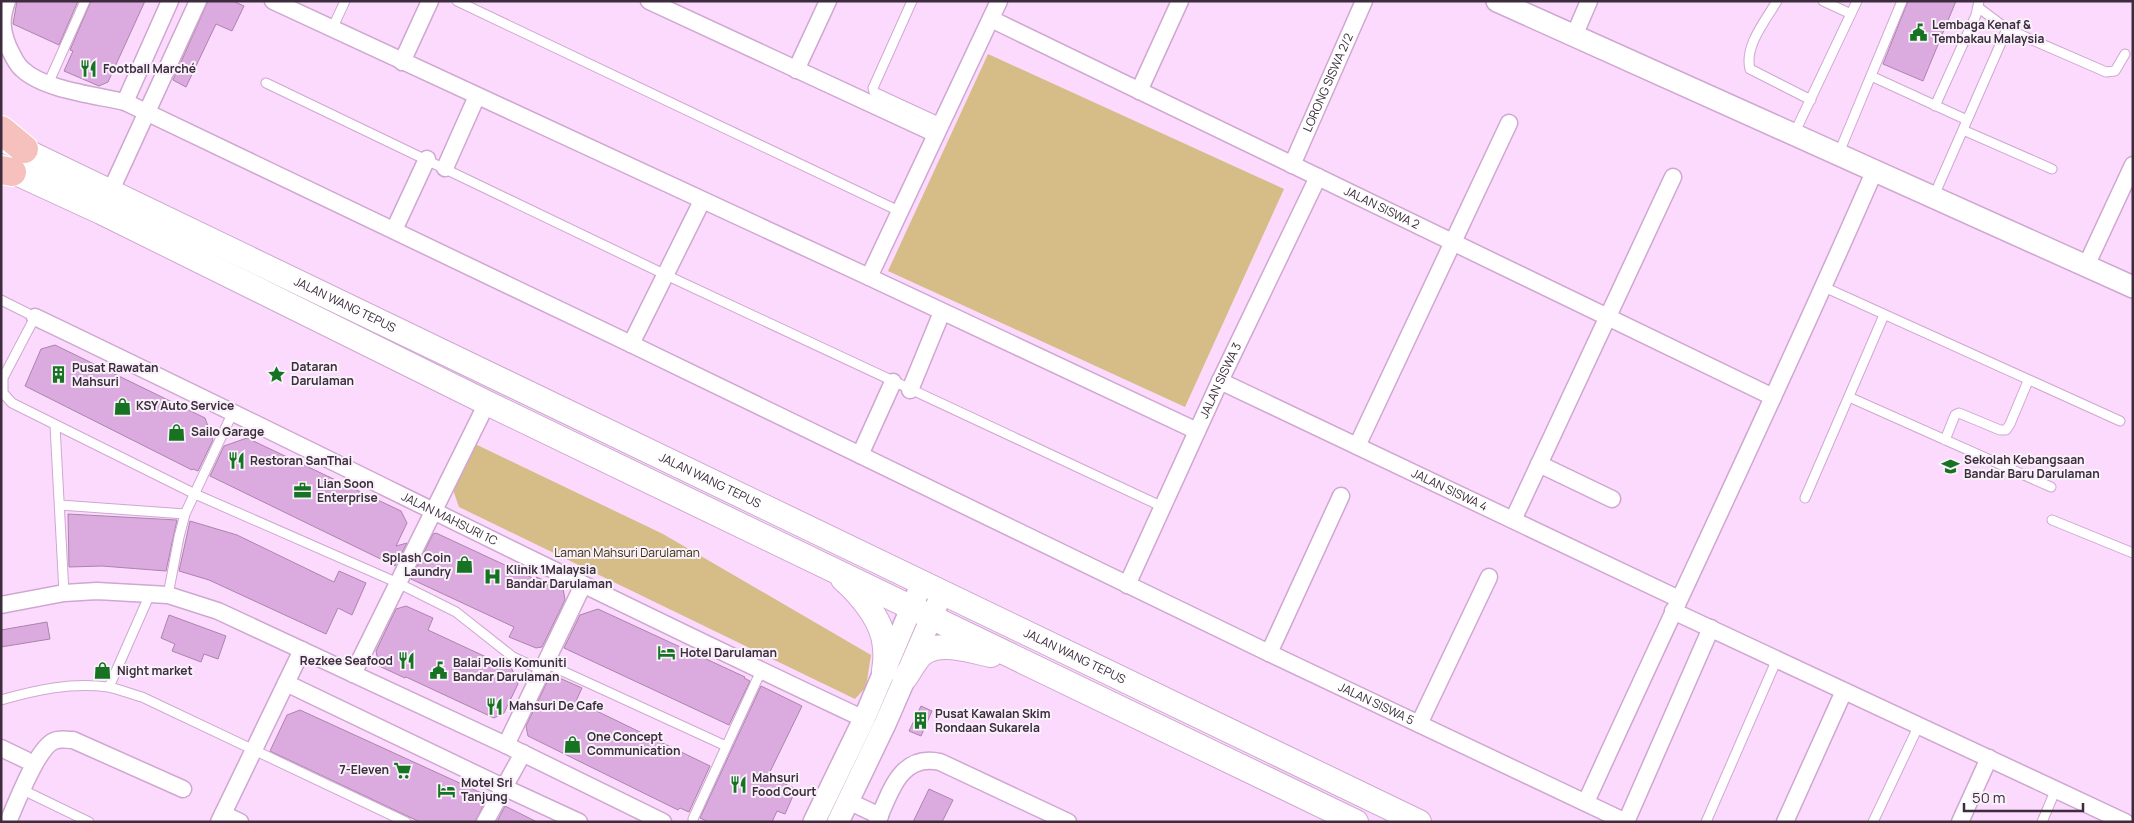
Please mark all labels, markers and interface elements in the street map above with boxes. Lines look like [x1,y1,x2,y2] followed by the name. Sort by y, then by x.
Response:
[1932,16,2044,47] place label: Lembaga Kenaf & Tembakau Malaysia
[1908,22,1928,42] public building icon: Lembaga Kenaf & Tembakau Malaysia
[1299,30,1357,134] street label: LORONG SISWA 2/2
[79,59,99,79] restaurant icon: Football Marché
[103,60,196,77] place label: Football Marché
[1341,182,1423,233] street label: JALAN SISWA 2
[291,272,399,336] street label: JALAN WANG TEPUS
[1195,340,1245,421] street label: JALAN SISWA 3
[291,358,354,389] place label: Dataran Darulaman
[72,359,159,390] place label: Pusat Rawatan Mahsuri
[267,364,287,384] place icon: Dataran Darulaman
[48,365,68,385] building icon: Pusat Rawatan Mahsuri
[112,396,132,416] shop icon: KSY Auto Service
[136,397,234,414] place label: KSY Auto Service
[167,422,187,442] shop icon: Sailo Garage
[191,423,264,440] place label: Sailo Garage
[656,448,764,512] street label: JALAN WANG TEPUS
[226,451,246,471] restaurant icon: Restoran SanThai
[1964,451,2100,482] place label: Sekolah Kebangsaan Bandar Baru Darulaman
[250,452,352,469] place label: Restoran SanThai
[1940,457,1960,477] school or university icon: Sekolah Kebangsaan Bandar Baru Darulaman
[1409,464,1490,515] street label: JALAN SISWA 4
[317,475,378,506] place label: Lian Soon Enterprise
[293,481,313,501] office icon: Lian Soon Enterprise
[399,488,501,549] street label: JALAN MAHSURI 1C
[554,544,700,561] park label: Laman Mahsuri Darulaman
[382,549,451,580] place label: Splash Coin Laundry
[455,555,475,575] shop icon: Splash Coin Laundry
[506,561,613,592] place label: Klinik 1Malaysia Bandar Darulaman
[482,567,502,587] hospital icon: Klinik 1Malaysia Bandar Darulaman
[1021,624,1129,687] street label: JALAN WANG TEPUS
[656,643,676,663] hotel icon: Hotel Darulaman
[680,644,777,661] place label: Hotel Darulaman
[397,651,417,671] restaurant icon: Rezkee Seafood
[300,652,393,669] place label: Rezkee Seafood
[453,654,567,685] place label: Balai Polis Komuniti Bandar Darulaman
[429,660,449,680] public building icon: Balai Polis Komuniti Bandar Darulaman
[93,661,113,681] shop icon: Night market
[117,662,193,679] place label: Night market
[1336,678,1417,729] street label: JALAN SISWA 5
[485,696,505,716] restaurant icon: Mahsuri De Cafe
[509,697,604,714] place label: Mahsuri De Cafe
[935,705,1051,736] place label: Pusat Kawalan Skim Rondaan Sukarela
[911,711,931,731] building icon: Pusat Kawalan Skim Rondaan Sukarela
[587,728,680,759] place label: One Concept Communication
[563,734,583,754] shop icon: One Concept Communication
[393,760,413,780] supermarket icon: 7-Eleven
[339,761,389,778] place label: 7-Eleven
[752,769,817,800] place label: Mahsuri Food Court
[461,774,513,805] place label: Motel Sri Tanjung
[728,775,748,795] restaurant icon: Mahsuri Food Court
[437,780,457,800] hotel icon: Motel Sri Tanjung
[1964,780,2083,812] scale bar
[1972,787,2006,808] text: 50 m

